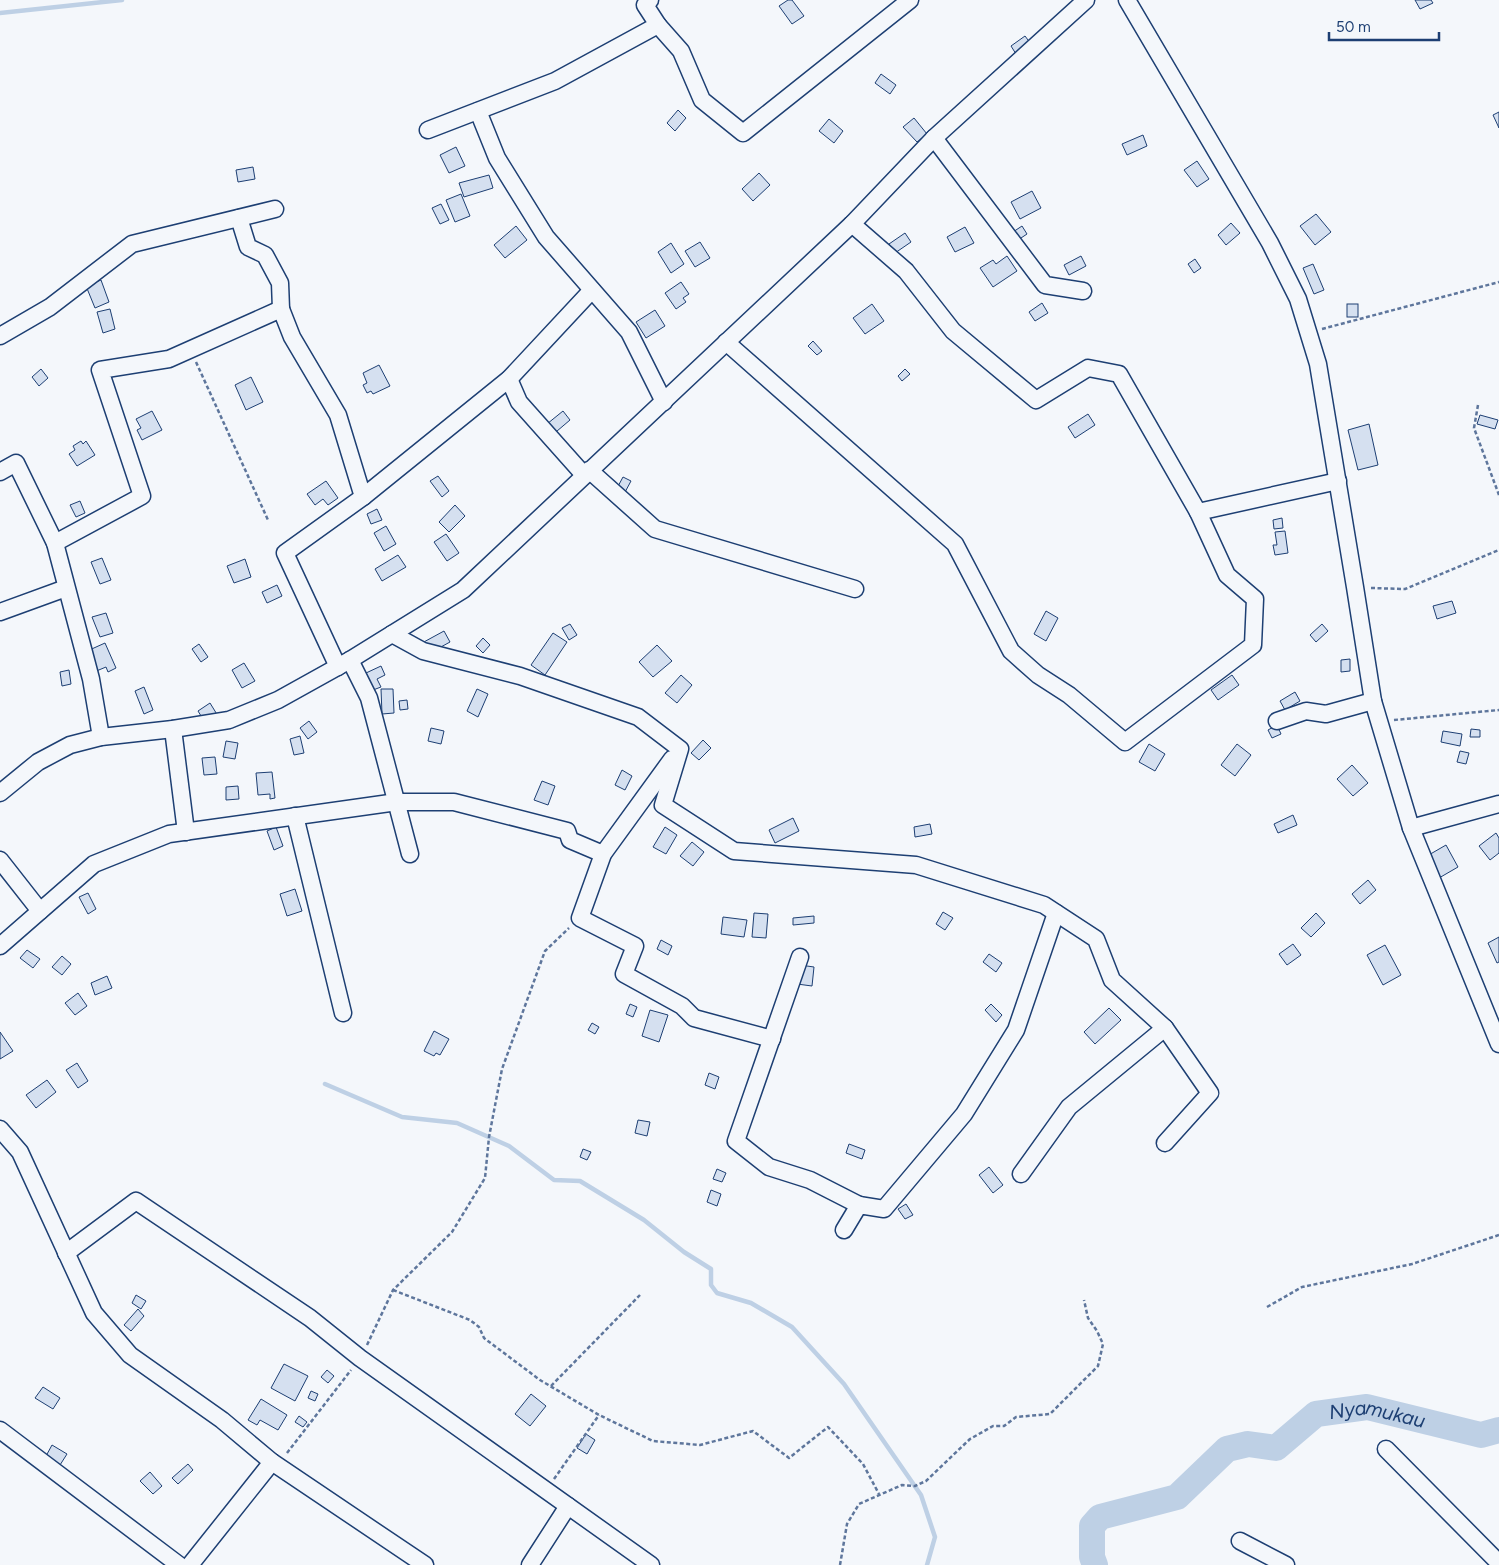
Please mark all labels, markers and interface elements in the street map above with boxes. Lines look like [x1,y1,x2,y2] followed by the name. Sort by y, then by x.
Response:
[1329,10,1439,42] scale bar
[1336,18,1371,36] text: 50 m
[1327,1395,1428,1433] water label: Nyamukau

